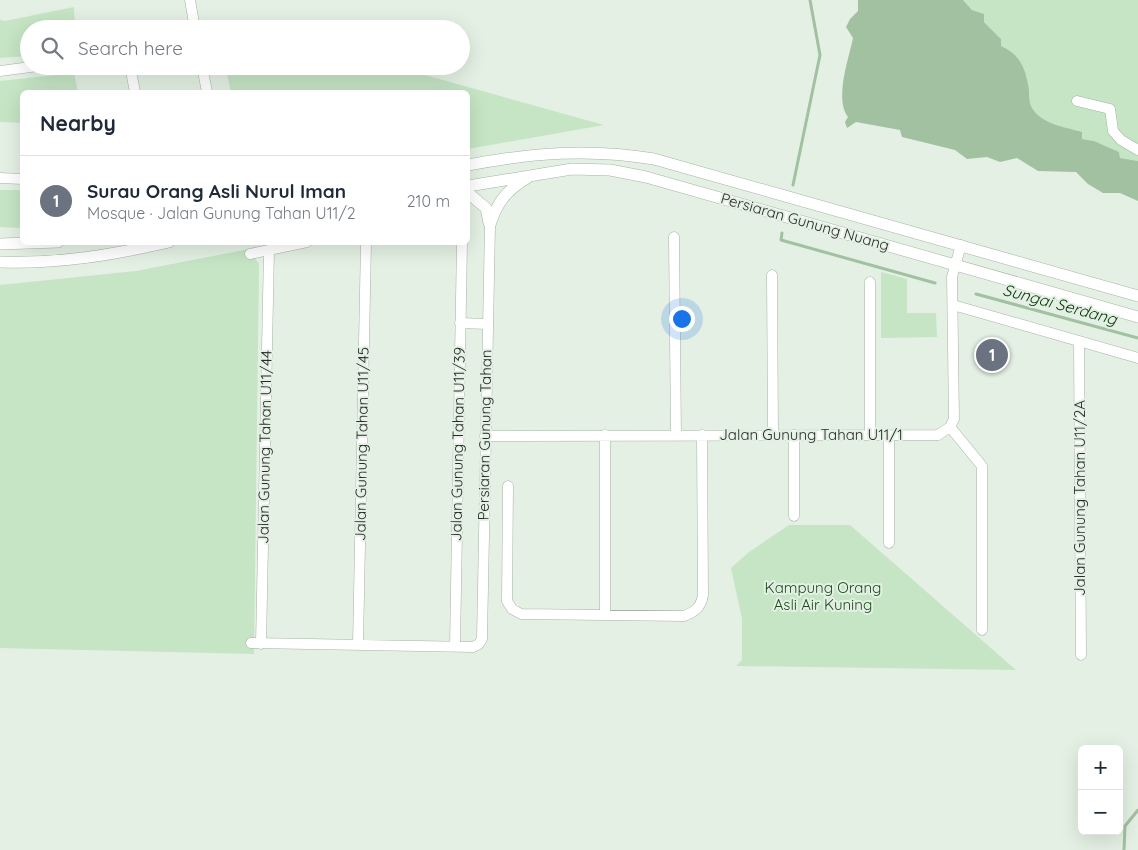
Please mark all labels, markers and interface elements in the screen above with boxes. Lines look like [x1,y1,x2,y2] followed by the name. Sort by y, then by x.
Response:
[20,20,470,75] search box
[38,34,66,62] icon: search
[78,36,183,60] text: Search here
[40,110,116,136] text: Nearby
[87,179,346,203] text: Surau Orang Asli Nurul Iman
[719,188,892,255] street label: Persiaran Gunung Nuang
[53,191,59,211] text: 1
[407,191,450,211] text: 210 m
[87,203,356,223] text: Mosque · Jalan Gunung Tahan U11/2
[1001,279,1120,329] water label: Sungai Serdang
[669,306,695,332] your location
[976,336,1008,374] pin: 1
[350,347,373,541] street label: Jalan Gunung Tahan U11/45
[446,347,469,541] street label: Jalan Gunung Tahan U11/39
[474,349,495,521] street label: Persiaran Gunung Tahan
[253,350,276,544] street label: Jalan Gunung Tahan U11/44
[1070,400,1089,596] street label: Jalan Gunung Tahan U11/2A
[719,425,903,444] street label: Jalan Gunung Tahan U11/1
[765,578,881,614] park label: Kampung Orang Asli Air Kuning
[1078,745,1123,835] map controls
[1078,745,1123,790] button: +
[1078,790,1123,835] button: −

